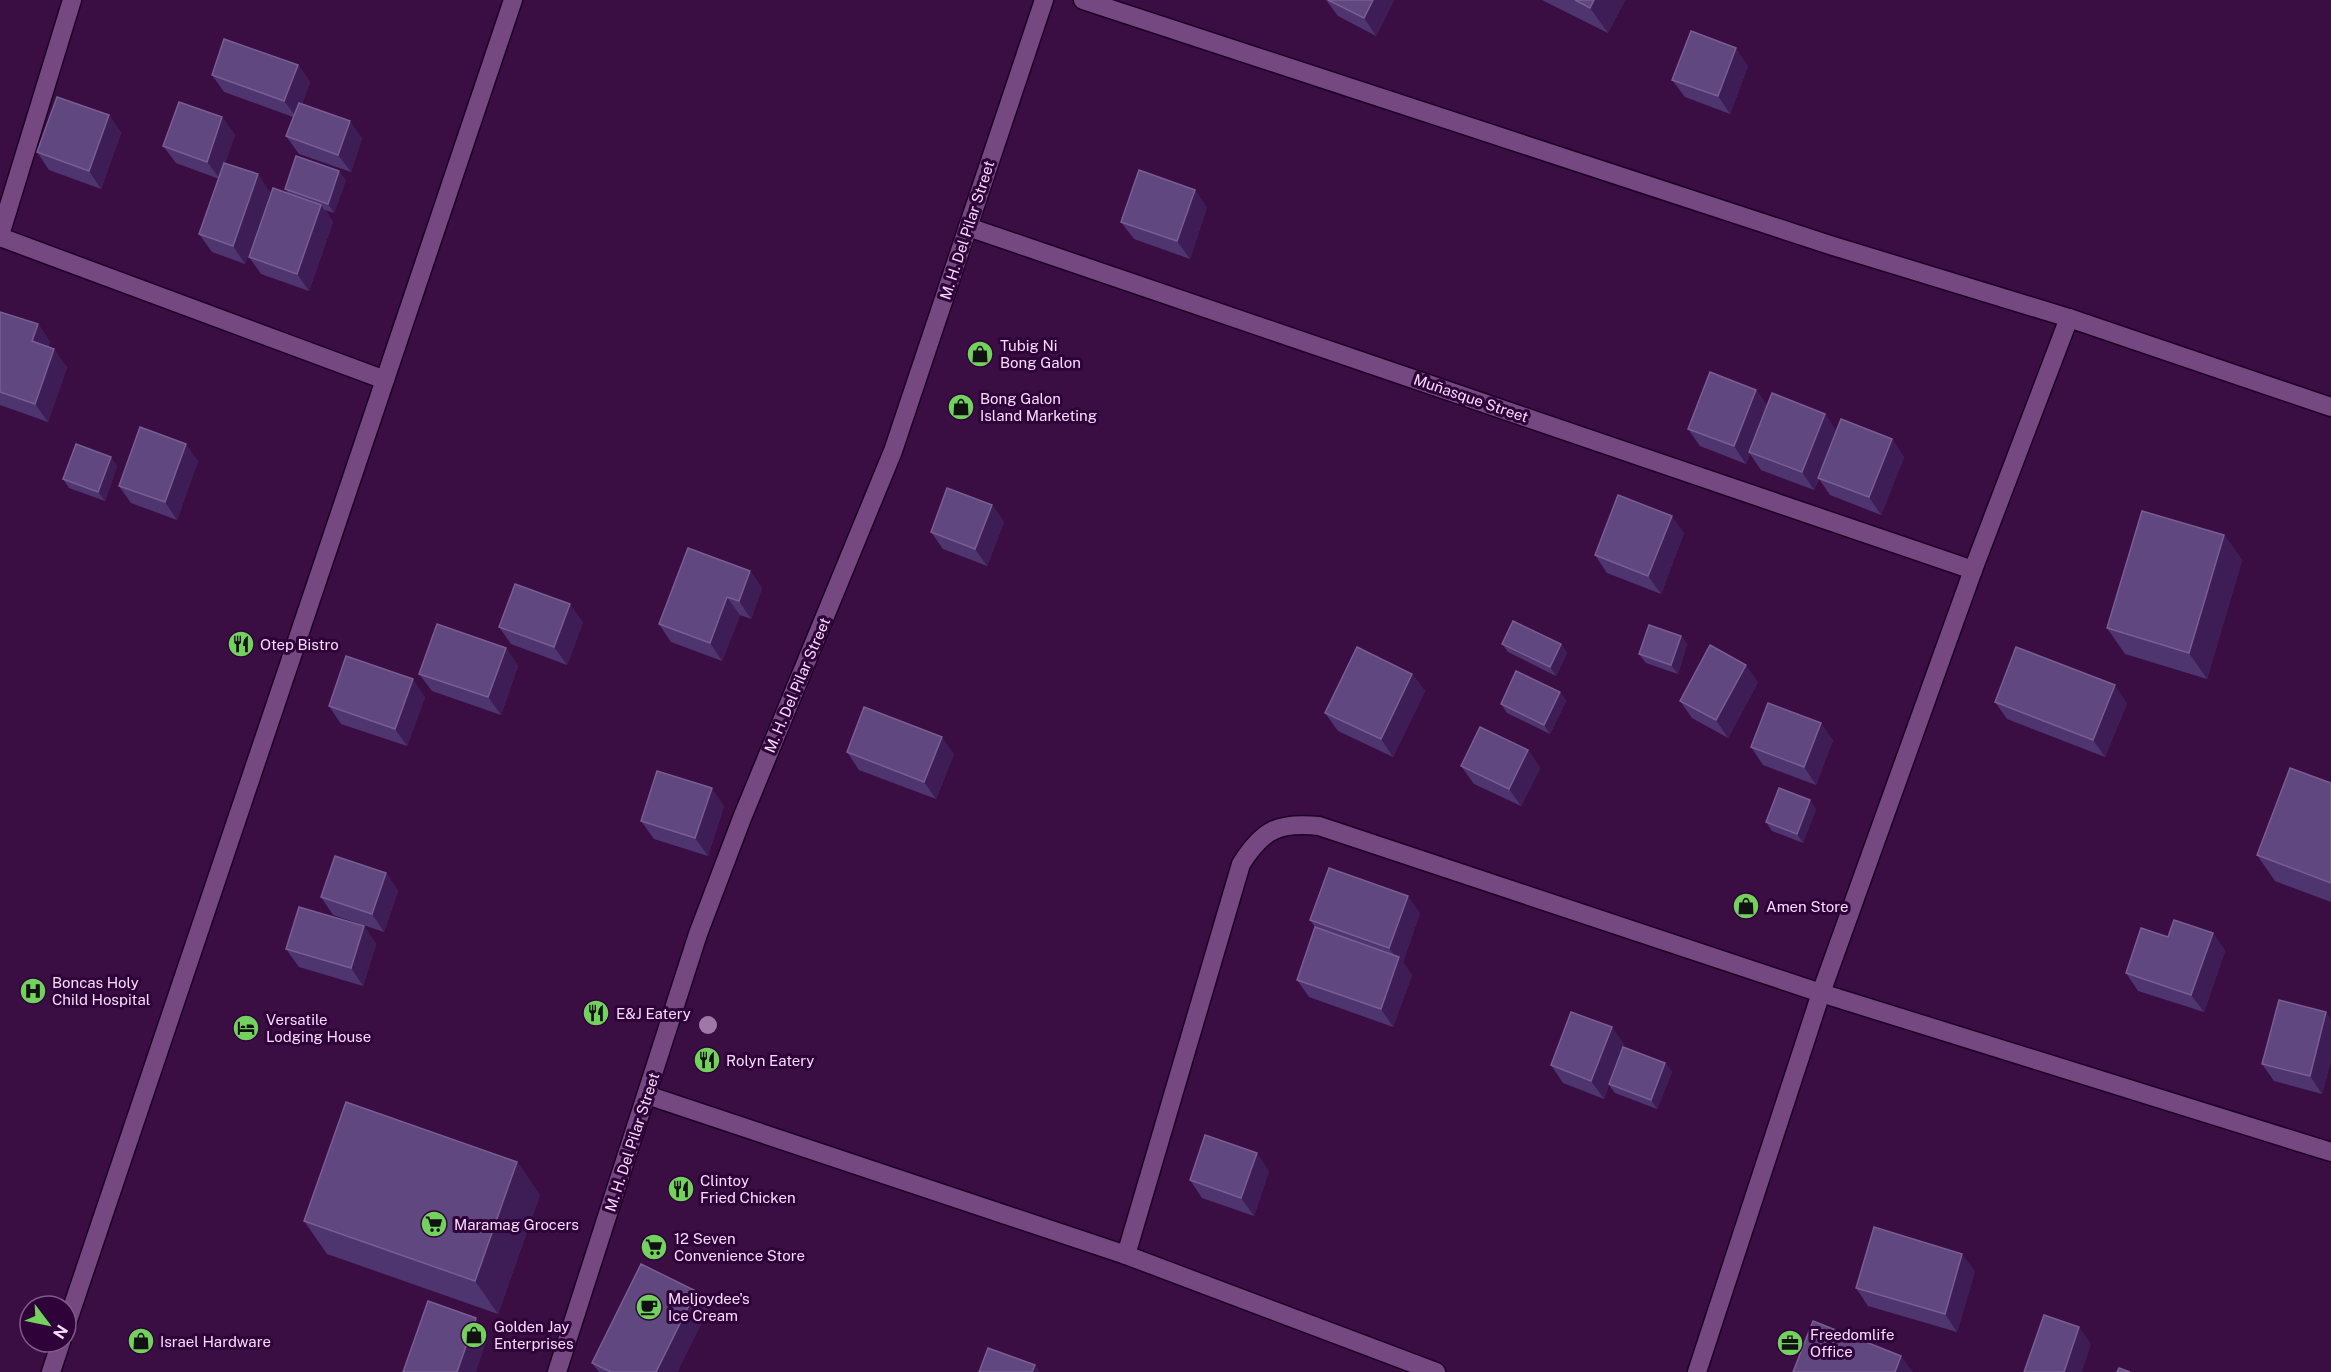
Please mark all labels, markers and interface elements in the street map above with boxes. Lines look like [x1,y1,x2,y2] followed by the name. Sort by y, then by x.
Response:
[936,158,998,302] street label: M. H. Del Pilar Street
[1000,337,1081,371] place label: Tubig Ni Bong Galon
[965,339,995,369] shop icon: Tubig Ni Bong Galon
[1411,370,1531,426] street label: Muñasque Street
[980,390,1097,424] place label: Bong Galon Island Marketing
[946,392,976,422] shop icon: Bong Galon Island Marketing
[761,615,833,755] street label: M. H. Del Pilar Street
[226,629,256,659] restaurant icon: Otep Bistro
[260,636,339,653] place label: Otep Bistro
[1731,891,1761,921] shop icon: Amen Store
[1766,898,1849,915] place label: Amen Store
[52,974,150,1008] place label: Boncas Holy Child Hospital
[18,976,48,1006] hospital icon: Boncas Holy Child Hospital
[581,998,611,1028] restaurant icon: E&J Eatery
[616,1005,691,1022] place label: E&J Eatery
[266,1011,371,1045] place label: Versatile Lodging House
[231,1013,261,1043] hotel icon: Versatile Lodging House
[692,1045,722,1075] restaurant icon: Rolyn Eatery
[726,1052,814,1069] place label: Rolyn Eatery
[601,1070,663,1214] street label: M. H. Del Pilar Street
[700,1172,796,1206] place label: Clintoy Fried Chicken
[666,1174,696,1204] restaurant icon: Clintoy Fried Chicken
[419,1209,449,1239] supermarket icon: Maramag Grocers
[454,1216,579,1233] place label: Maramag Grocers
[674,1230,805,1264] place label: 12 Seven Convenience Store
[639,1232,669,1262] supermarket icon: 12 Seven Convenience Store
[668,1290,750,1324] place label: Meljoydee's Ice Cream
[634,1292,664,1322] cafe icon: Meljoydee's Ice Cream
[18,1294,78,1354] north arrow
[494,1318,574,1352] place label: Golden Jay Enterprises
[459,1320,489,1350] shop icon: Golden Jay Enterprises
[49,1321,72,1342] text: N
[126,1326,156,1356] shop icon: Israel Hardware
[1810,1326,1895,1360] place label: Freedomlife Office
[1775,1328,1805,1358] office icon: Freedomlife Office
[160,1333,271,1350] place label: Israel Hardware

